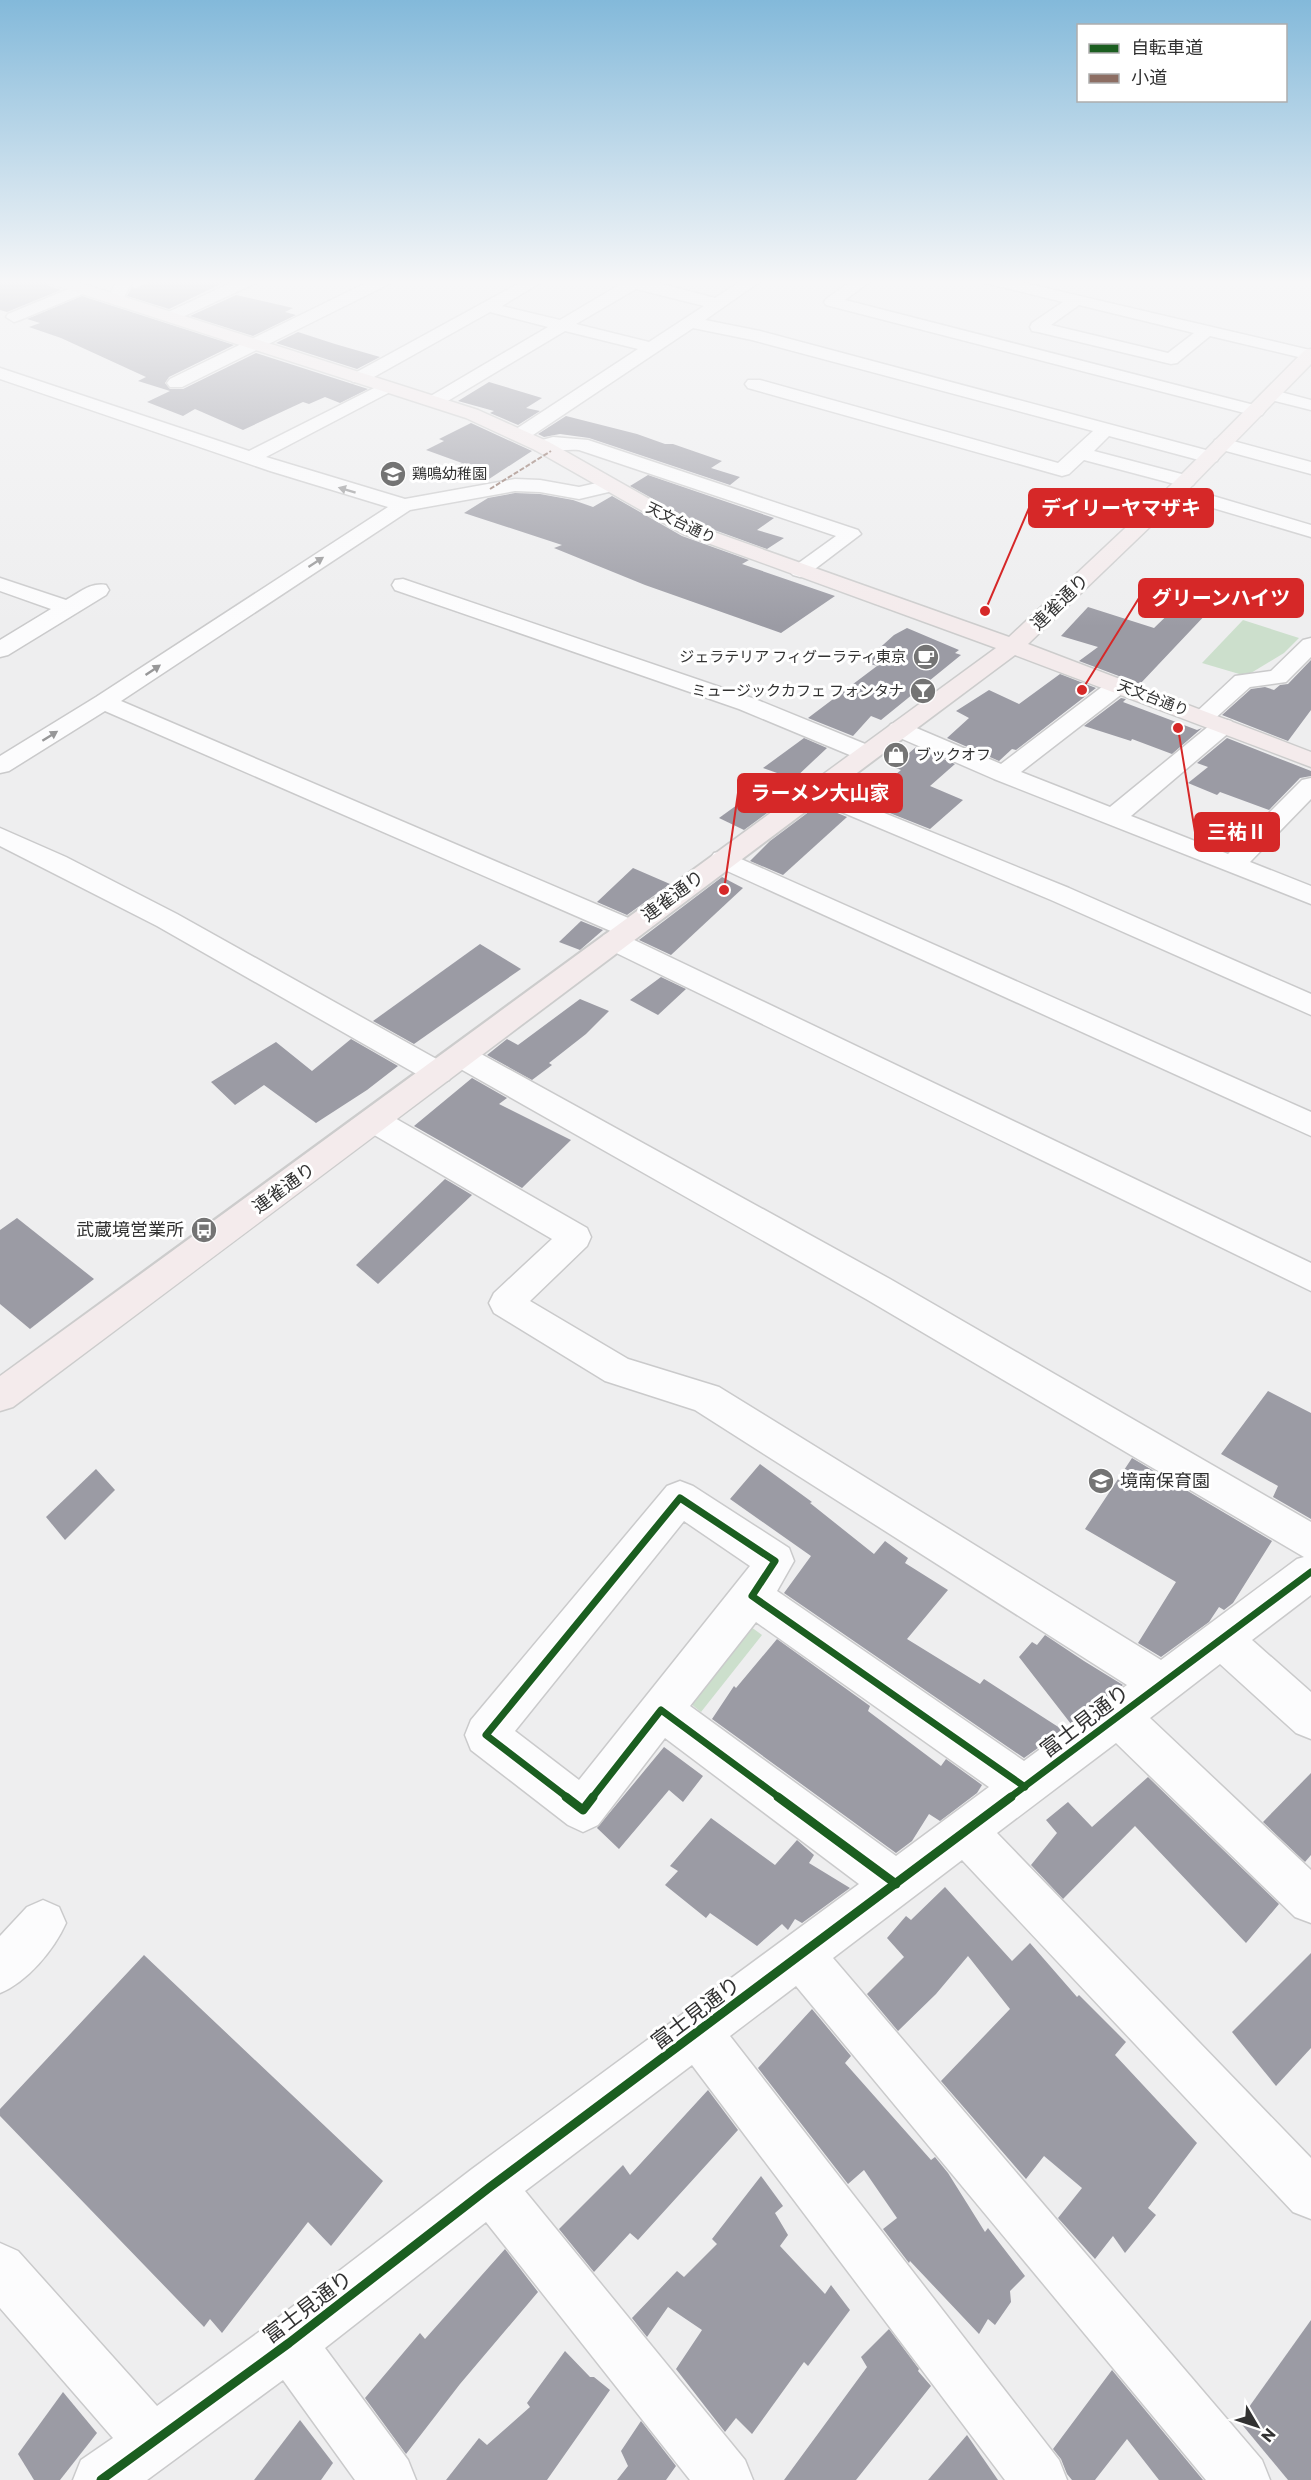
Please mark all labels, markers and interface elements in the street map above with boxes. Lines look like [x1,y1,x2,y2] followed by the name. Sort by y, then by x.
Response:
[1077,24,1287,102] legend
[1131,36,1203,58] text: 自転車道
[1131,66,1167,88] text: 小道
[378,459,408,489] school or university icon: 鶏鳴幼稚園
[412,464,487,482] place label: 鶏鳴幼稚園
[338,485,356,494] one-way arrow
[1029,489,1213,527] callout: デイリーヤマザキ
[1041,495,1201,519] text: デイリーヤマザキ
[644,498,719,547] street label: 天文台通り
[307,556,323,568] one-way arrow
[1026,568,1093,634] street label: 連雀通り
[1139,579,1303,617] callout: グリーンハイツ
[1152,585,1290,609] text: グリーンハイツ
[911,642,941,672] cafe icon: ジェラテリア フィグーラティ東京
[679,647,906,665] place label: ジェラテリア フィグーラティ東京
[145,665,161,676] one-way arrow
[1115,675,1192,719] street label: 天文台通り
[908,676,938,706] bar icon: ミュージックカフェ フォンタナ
[691,681,904,699] place label: ミュージックカフェ フォンタナ
[42,730,58,741] one-way arrow
[881,740,911,770] shop icon: ブックオフ
[916,745,991,763] place label: ブックオフ
[738,774,902,812] callout: ラーメン大山家
[750,780,890,804] text: ラーメン大山家
[1195,813,1279,851] callout: 三祐Ⅱ
[1207,819,1267,843] text: 三祐Ⅱ
[637,865,708,926] street label: 連雀通り
[248,1157,319,1217] street label: 連雀通り
[189,1215,219,1245] bus stop icon: 武蔵境営業所
[76,1218,184,1240] place label: 武蔵境営業所
[1086,1466,1116,1496] school or university icon: 境南保育園
[1120,1469,1210,1491] place label: 境南保育園
[1035,1678,1134,1761] street label: 富士見通り
[646,1970,745,2053] street label: 富士見通り
[258,2264,357,2347] street label: 富士見通り
[1227,2396,1287,2456] north arrow
[1258,2425,1280,2446] text: N

